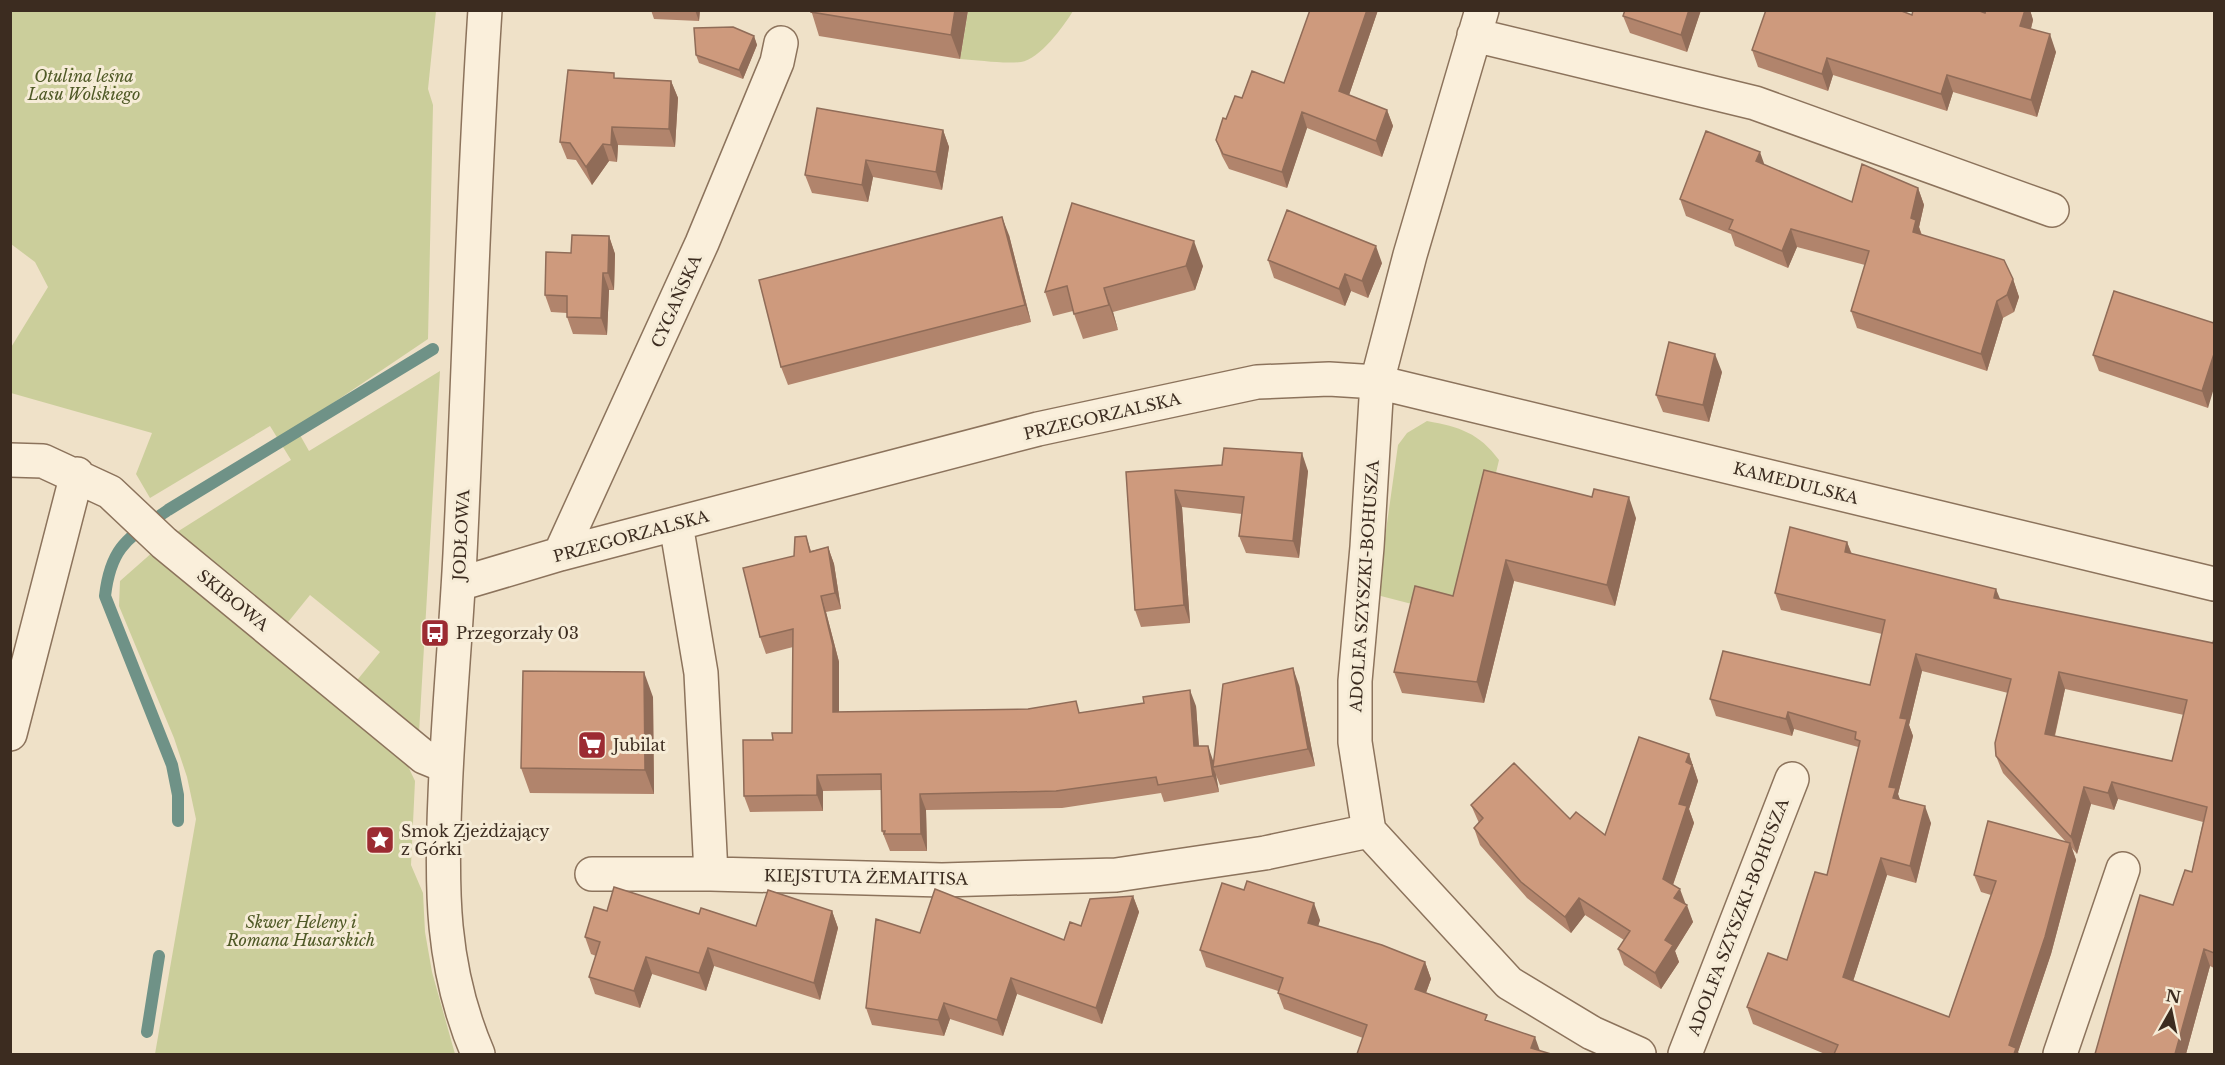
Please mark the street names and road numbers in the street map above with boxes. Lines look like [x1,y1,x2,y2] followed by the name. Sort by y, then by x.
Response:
[647,251,706,351] street label: CYGAŃSKA
[1022,388,1183,444] street label: PRZEGORZALSKA
[1731,458,1861,508] street label: KAMEDULSKA
[1345,459,1383,714] street label: ADOLFA SZYSZKI-BOHUSZA
[449,488,473,583] street label: JODŁOWA
[551,505,712,566] street label: PRZEGORZALSKA
[193,565,273,635] street label: SKIBOWA
[1683,795,1793,1039] street label: ADOLFA SZYSZKI-BOHUSZA
[764,865,969,889] street label: KIEJSTUTA ŻEMAITISA

